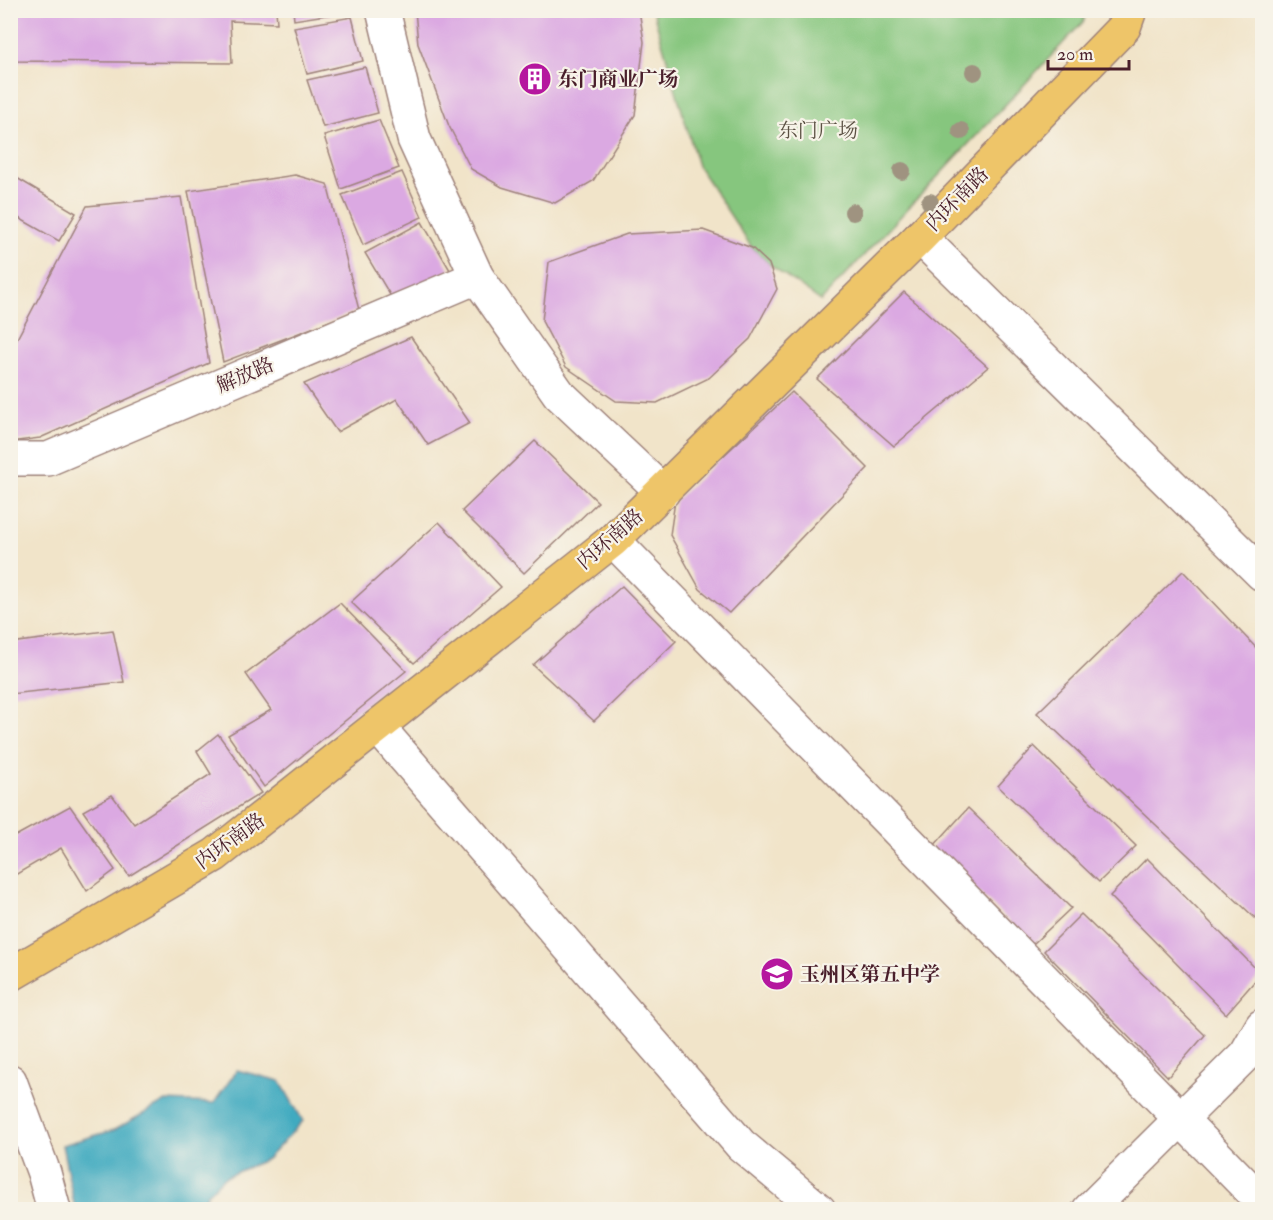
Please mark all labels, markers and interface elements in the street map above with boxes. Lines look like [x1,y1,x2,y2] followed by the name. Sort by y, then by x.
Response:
[1048,33,1129,71] scale bar
[1057,43,1093,66] text: 20 m
[517,61,553,97] building icon: 东门商业广场
[558,67,678,92] place label: 东门商业广场
[778,118,858,143] park label: 东门广场
[920,162,994,236] street label: 内环南路
[213,352,277,398] street label: 解放路
[572,503,648,575] street label: 内环南路
[190,807,270,875] street label: 内环南路
[759,956,795,992] school or university icon: 玉州区第五中学
[800,962,940,987] place label: 玉州区第五中学

